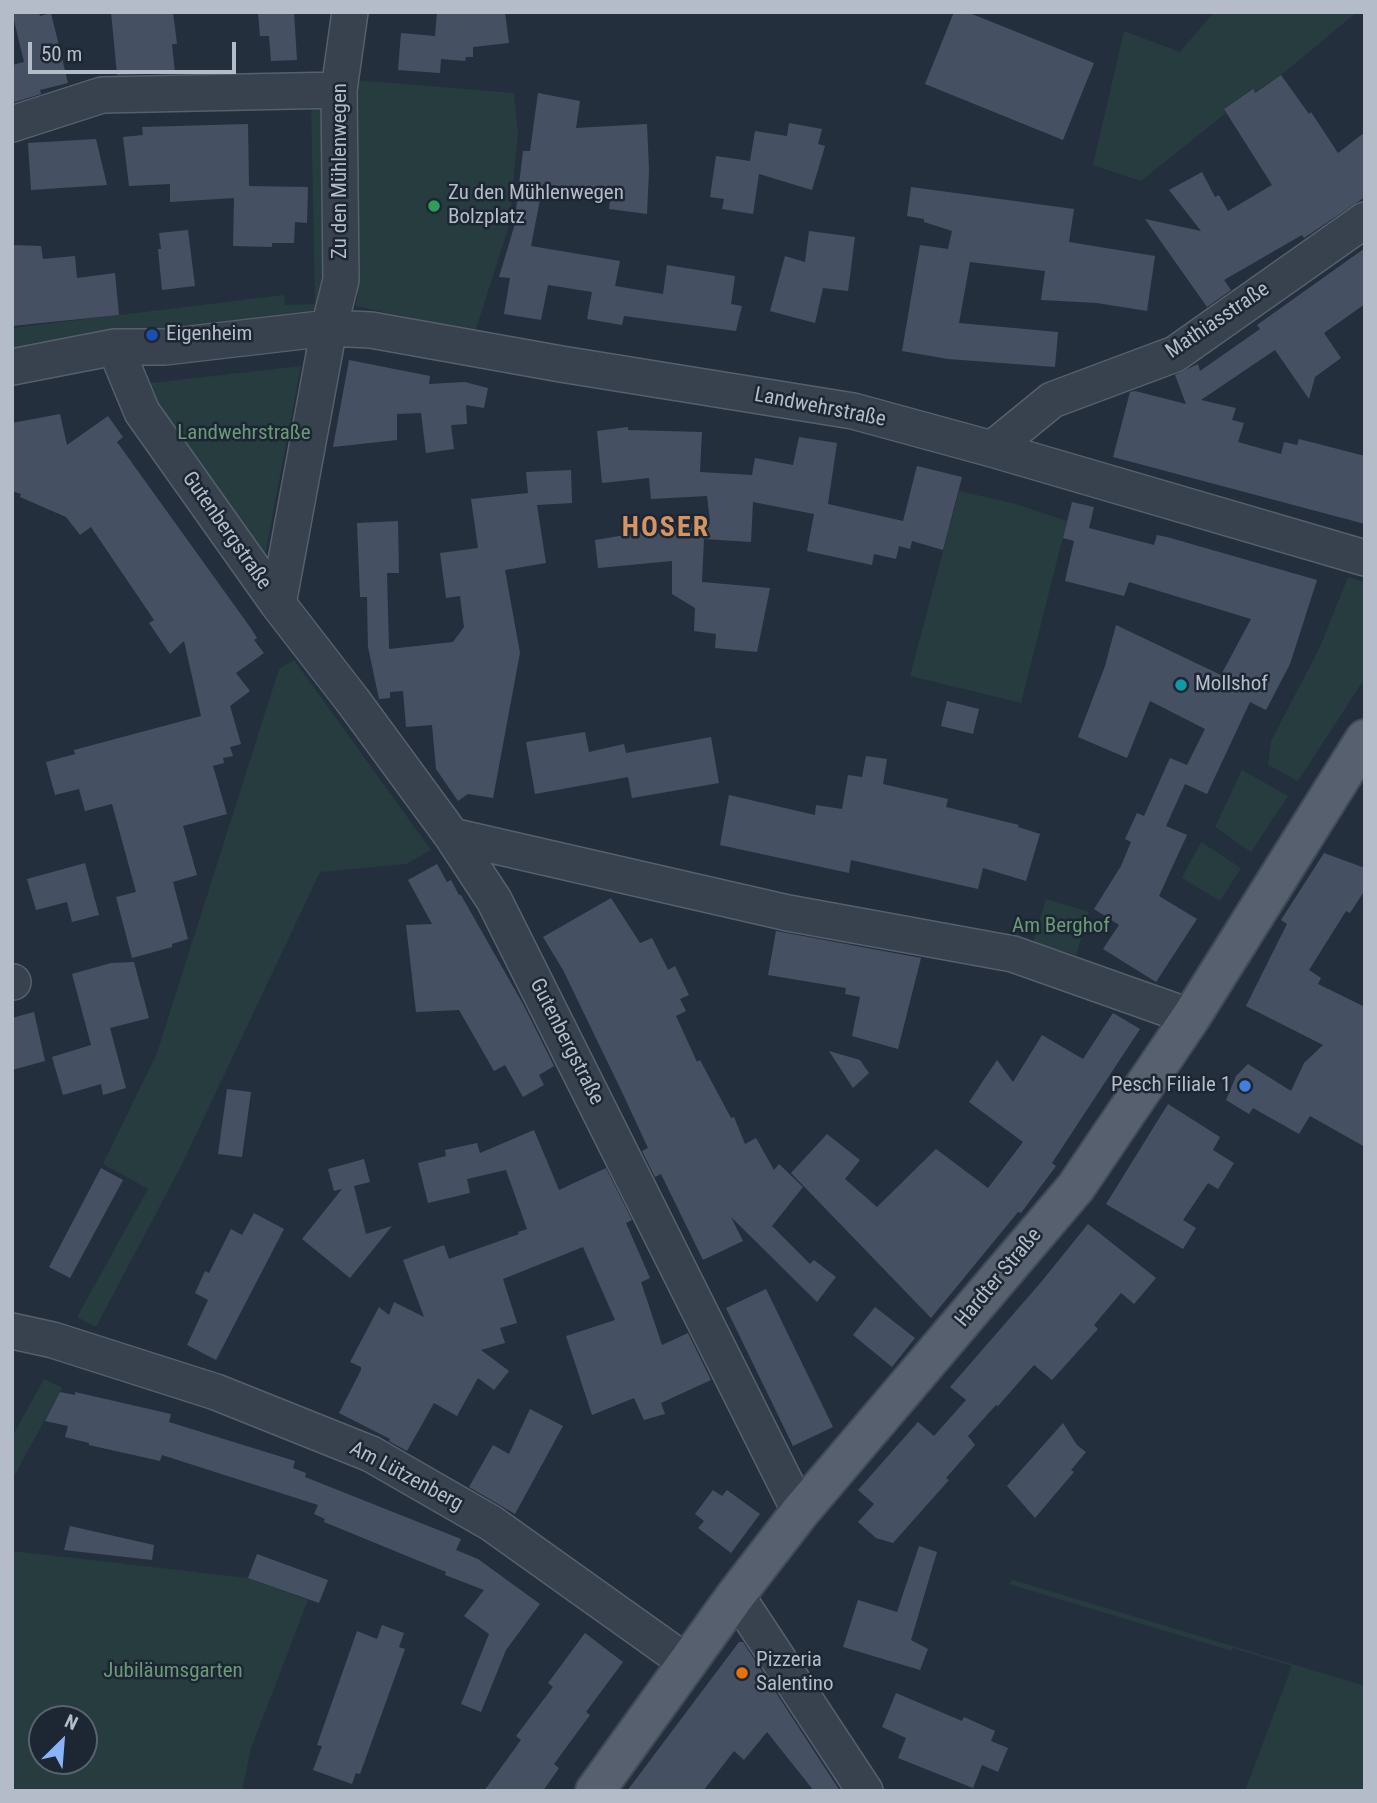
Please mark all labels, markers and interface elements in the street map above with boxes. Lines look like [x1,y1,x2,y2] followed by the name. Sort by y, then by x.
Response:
[32,28,240,72] scale bar
[41,42,82,66] text: 50 m
[328,83,354,259] street label: Zu den Mühlenwegen
[448,181,624,231] place label: Zu den Mühlenwegen Bolzplatz
[426,198,442,214] marker: Zu den Mühlenwegen Bolzplatz
[1161,277,1275,365] street label: Mathiasstraße
[166,322,252,348] place label: Eigenheim
[144,327,160,343] marker: Eigenheim
[752,383,888,433] street label: Landwehrstraße
[177,421,311,447] park label: Landwehrstraße
[176,467,276,595] street label: Gutenbergstraße
[622,512,710,546] district label: HOSER
[1195,672,1268,698] place label: Mollshof
[1173,677,1189,693] marker: Mollshof
[1012,914,1110,940] park label: Am Berghof
[523,975,609,1109] street label: Gutenbergstraße
[1111,1073,1231,1099] place label: Pesch Filiale 1
[1237,1078,1253,1094] marker: Pesch Filiale 1
[950,1224,1048,1332] street label: Hardter Straße
[345,1437,467,1517] street label: Am Lützenberg
[756,1648,834,1698] place label: Pizzeria Salentino
[103,1659,243,1685] park label: Jubiläumsgarten
[734,1665,750,1681] marker: Pizzeria Salentino
[28,1705,98,1775] north arrow
[61,1709,81,1735] text: N

